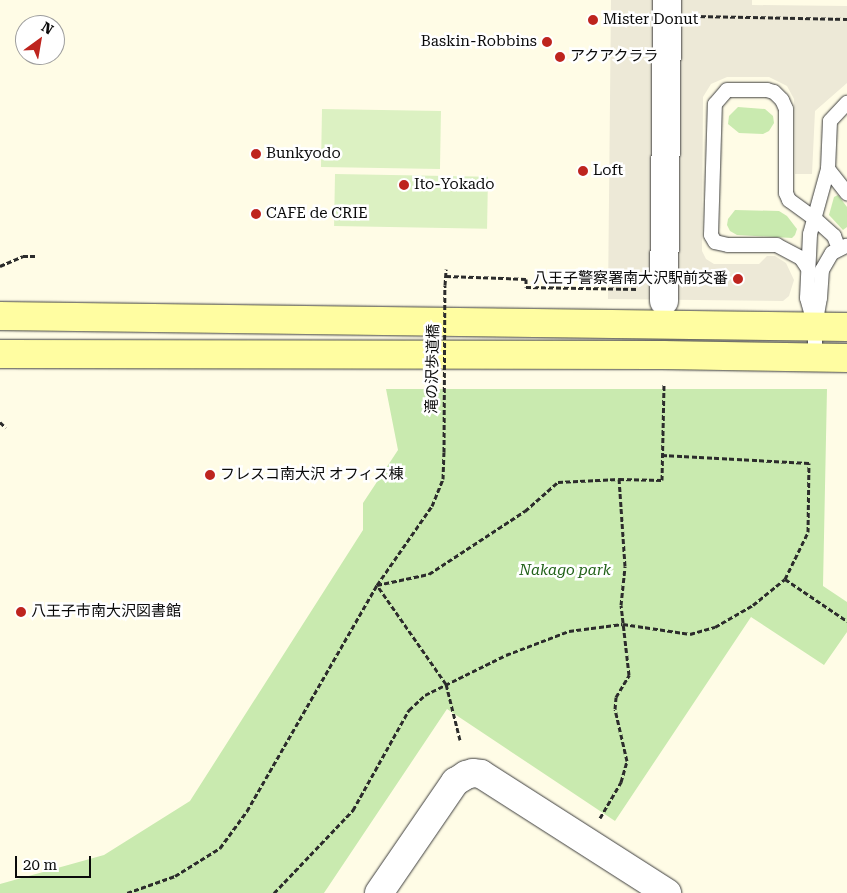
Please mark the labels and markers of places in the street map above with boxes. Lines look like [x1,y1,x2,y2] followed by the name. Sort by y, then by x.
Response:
[603,11,698,29] place label: Mister Donut
[587,14,599,26] marker: Mister Donut
[421,33,537,51] place label: Baskin-Robbins
[541,36,553,48] marker: Baskin-Robbins
[570,48,660,66] place label: アクアクララ
[554,51,566,63] marker: アクアクララ
[266,145,341,163] place label: Bunkyodo
[250,148,262,160] marker: Bunkyodo
[593,162,623,180] place label: Loft
[577,165,589,177] marker: Loft
[414,176,495,194] place label: Ito-Yokado
[398,179,410,191] marker: Ito-Yokado
[266,205,368,223] place label: CAFE de CRIE
[250,208,262,220] marker: CAFE de CRIE
[533,270,728,288] place label: 八王子警察署南大沢駅前交番
[732,273,744,285] marker: 八王子警察署南大沢駅前交番
[220,466,404,484] place label: フレスコ南大沢 オフィス棟
[204,469,216,481] marker: フレスコ南大沢 オフィス棟
[31,603,181,621] place label: 八王子市南大沢図書館
[15,606,27,618] marker: 八王子市南大沢図書館

